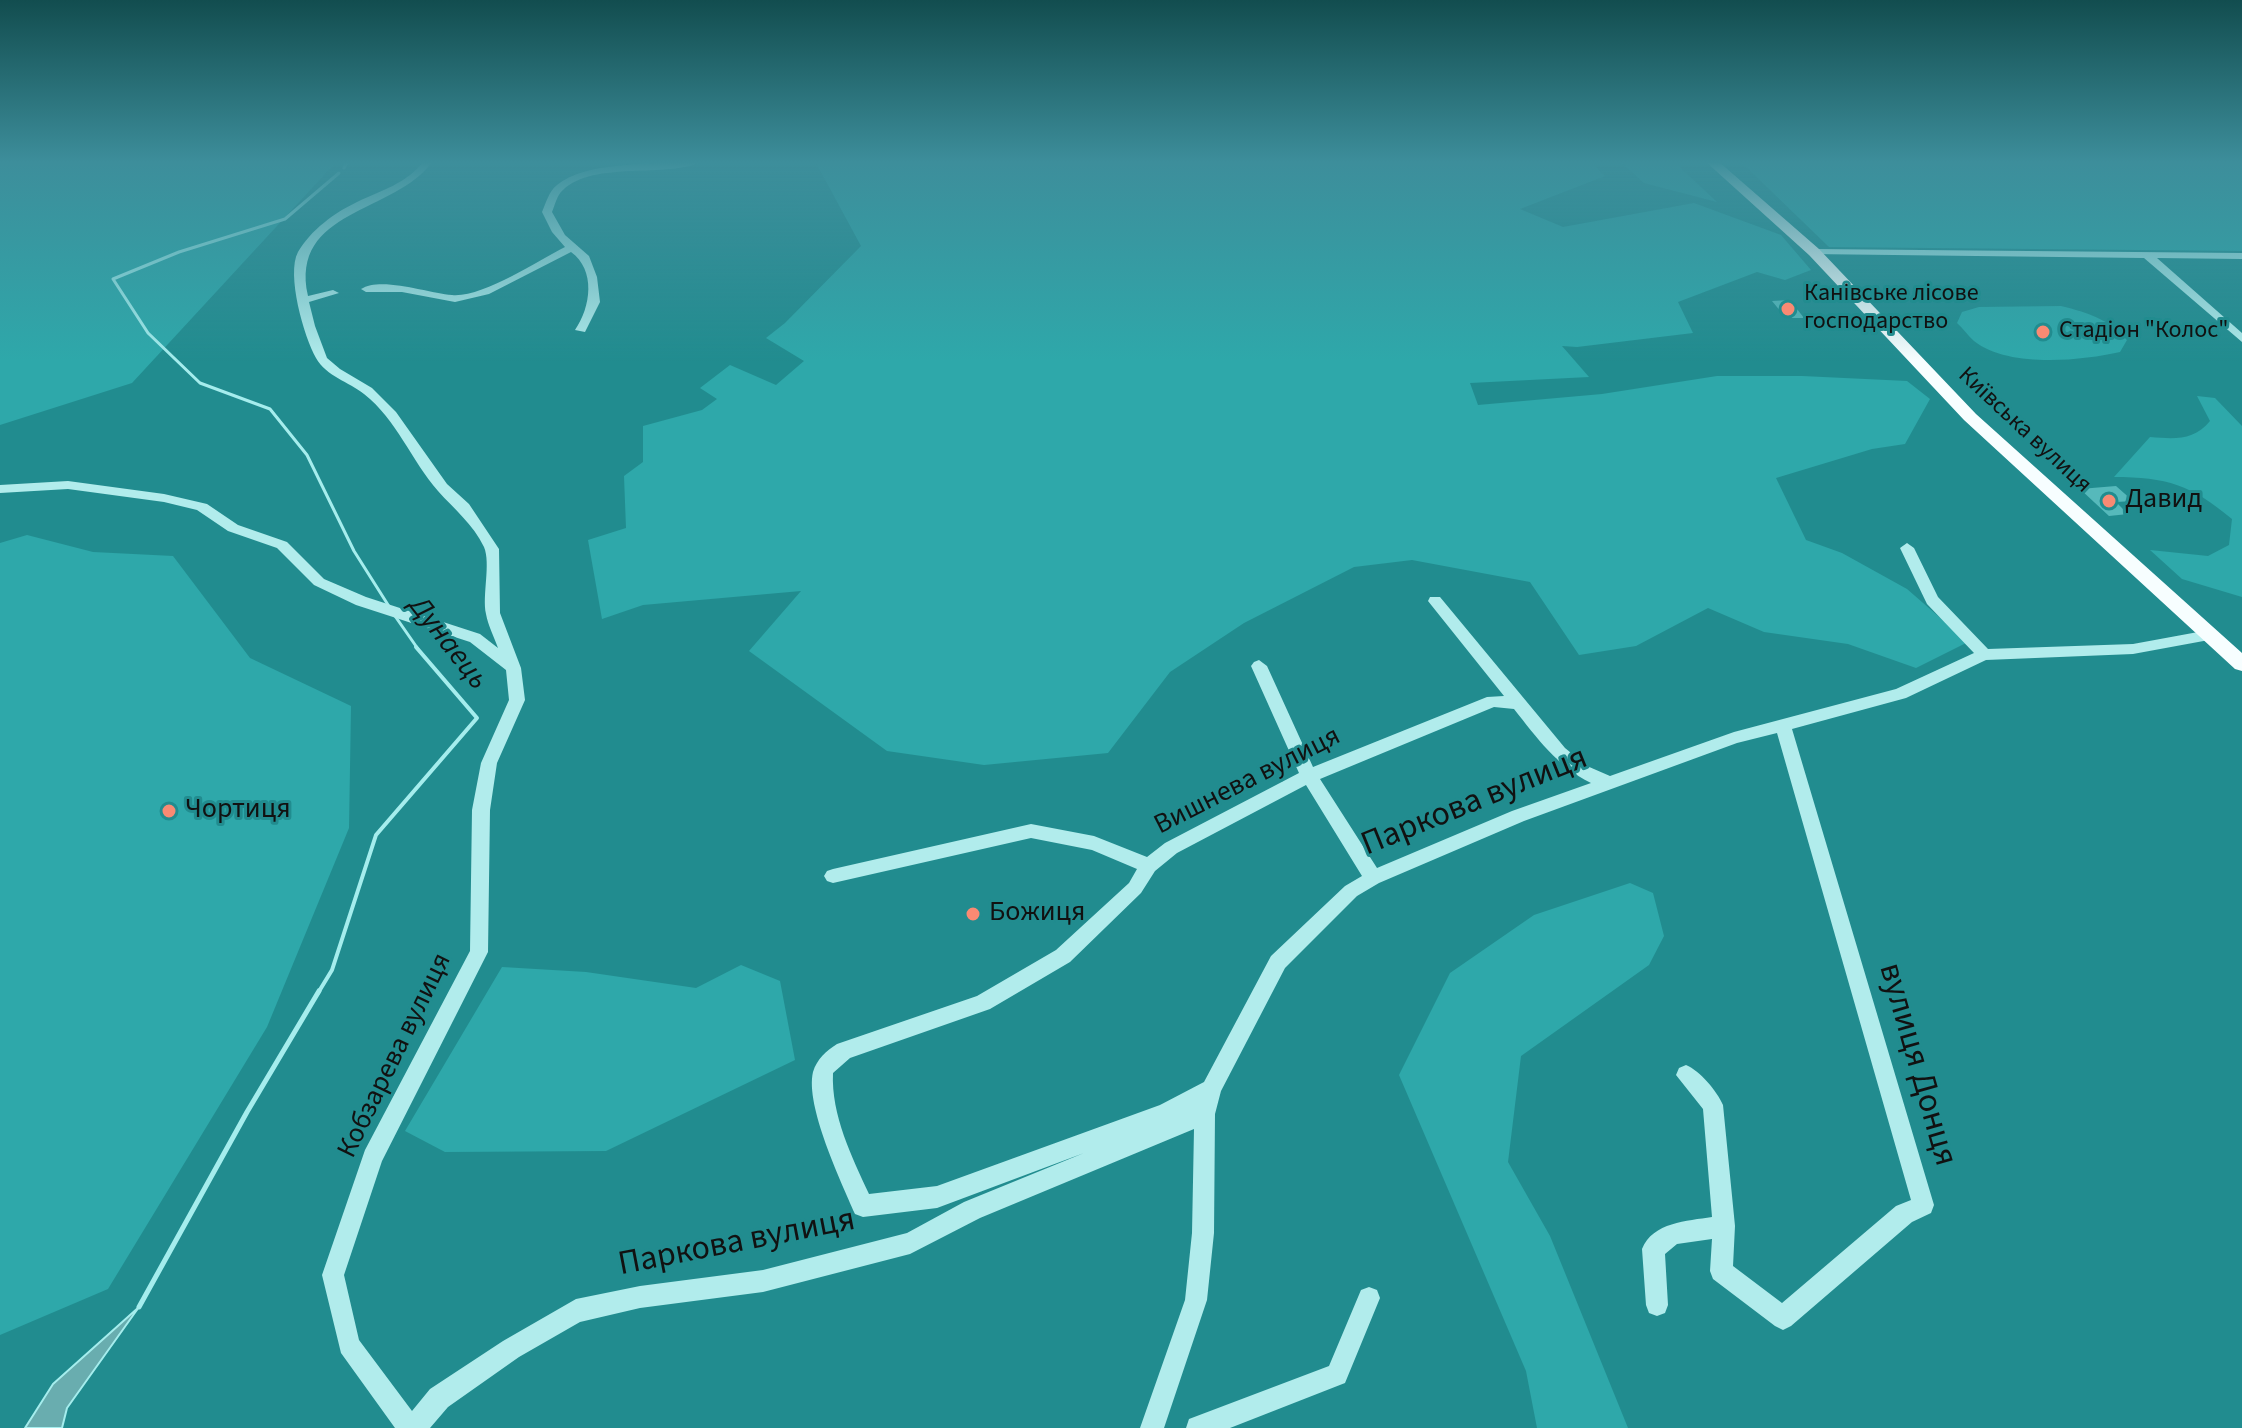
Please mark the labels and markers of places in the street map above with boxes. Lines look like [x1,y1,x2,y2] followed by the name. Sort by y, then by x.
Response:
[1804,281,1979,337] place label: Канівське лісове господарство
[1779,300,1797,318] marker: Канівське лісове господарство
[2059,318,2229,346] place label: Стадіон "Колос"
[2034,323,2052,341] marker: Стадіон "Колос"
[2125,484,2202,518] place label: Давид
[2100,492,2118,510] marker: Давид
[185,794,291,828] place label: Чортиця
[160,802,178,820] marker: Чортиця
[989,897,1086,931] place label: Божиця
[964,905,982,923] marker: Божиця

